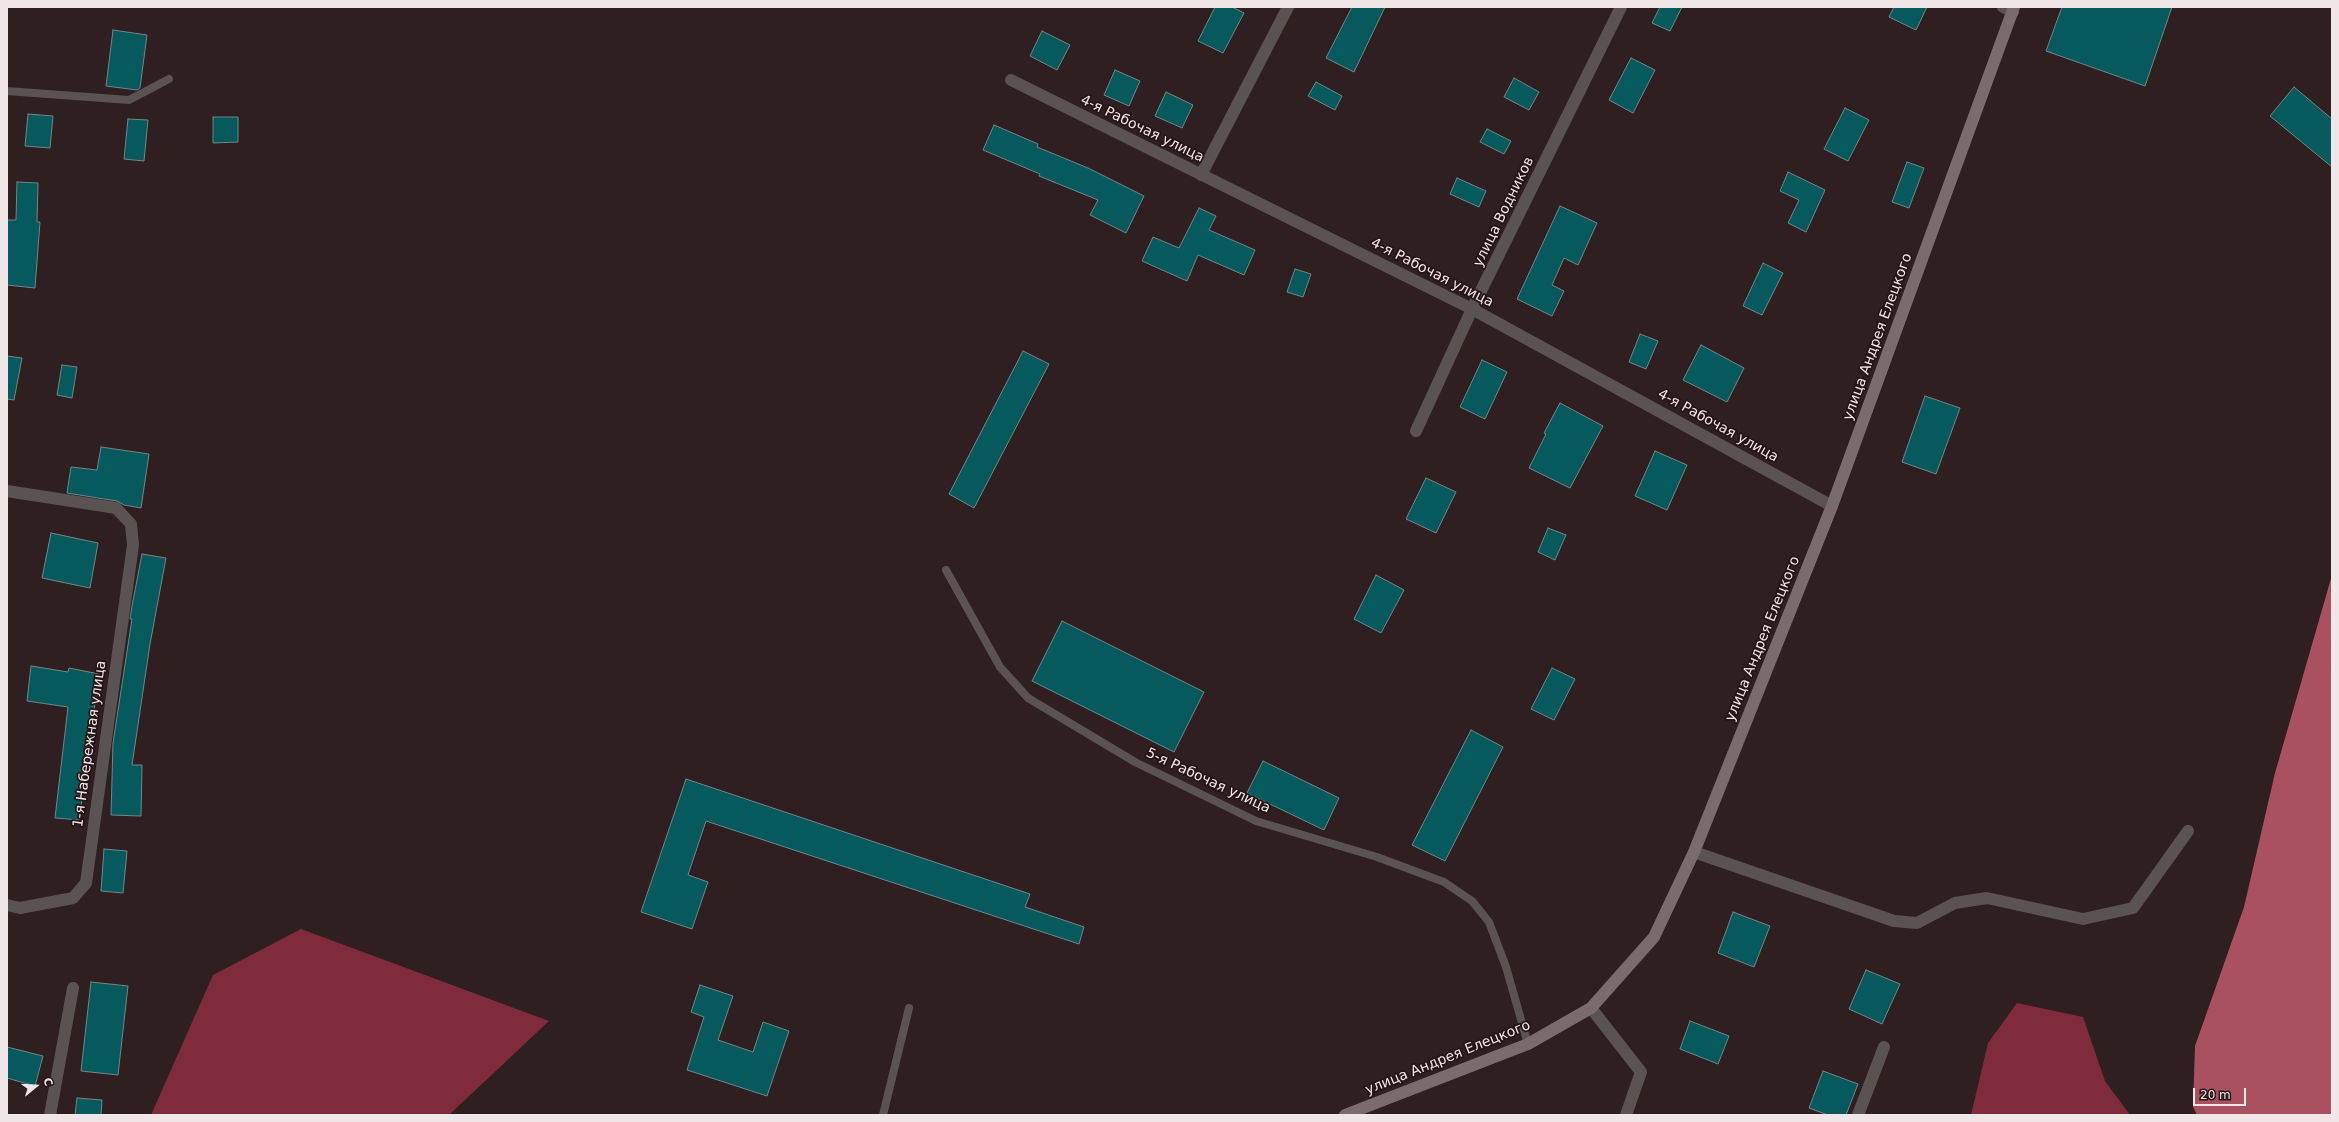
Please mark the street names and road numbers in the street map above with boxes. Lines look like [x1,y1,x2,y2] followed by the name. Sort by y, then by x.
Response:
[1078,92,1206,166] street label: 4-я Рабочая улица
[1470,154,1538,270] street label: улица Водников
[1368,235,1496,311] street label: 4-я Рабочая улица
[1840,251,1916,423] street label: улица Андрея Елецкого
[1655,386,1781,466] street label: 4-я Рабочая улица
[1722,554,1804,724] street label: улица Андрея Елецкого
[70,659,110,829] street label: 1-я Набережная улица
[1143,745,1273,817] street label: 5-я Рабочая улица
[1363,1017,1533,1099] street label: улица Андрея Елецкого

